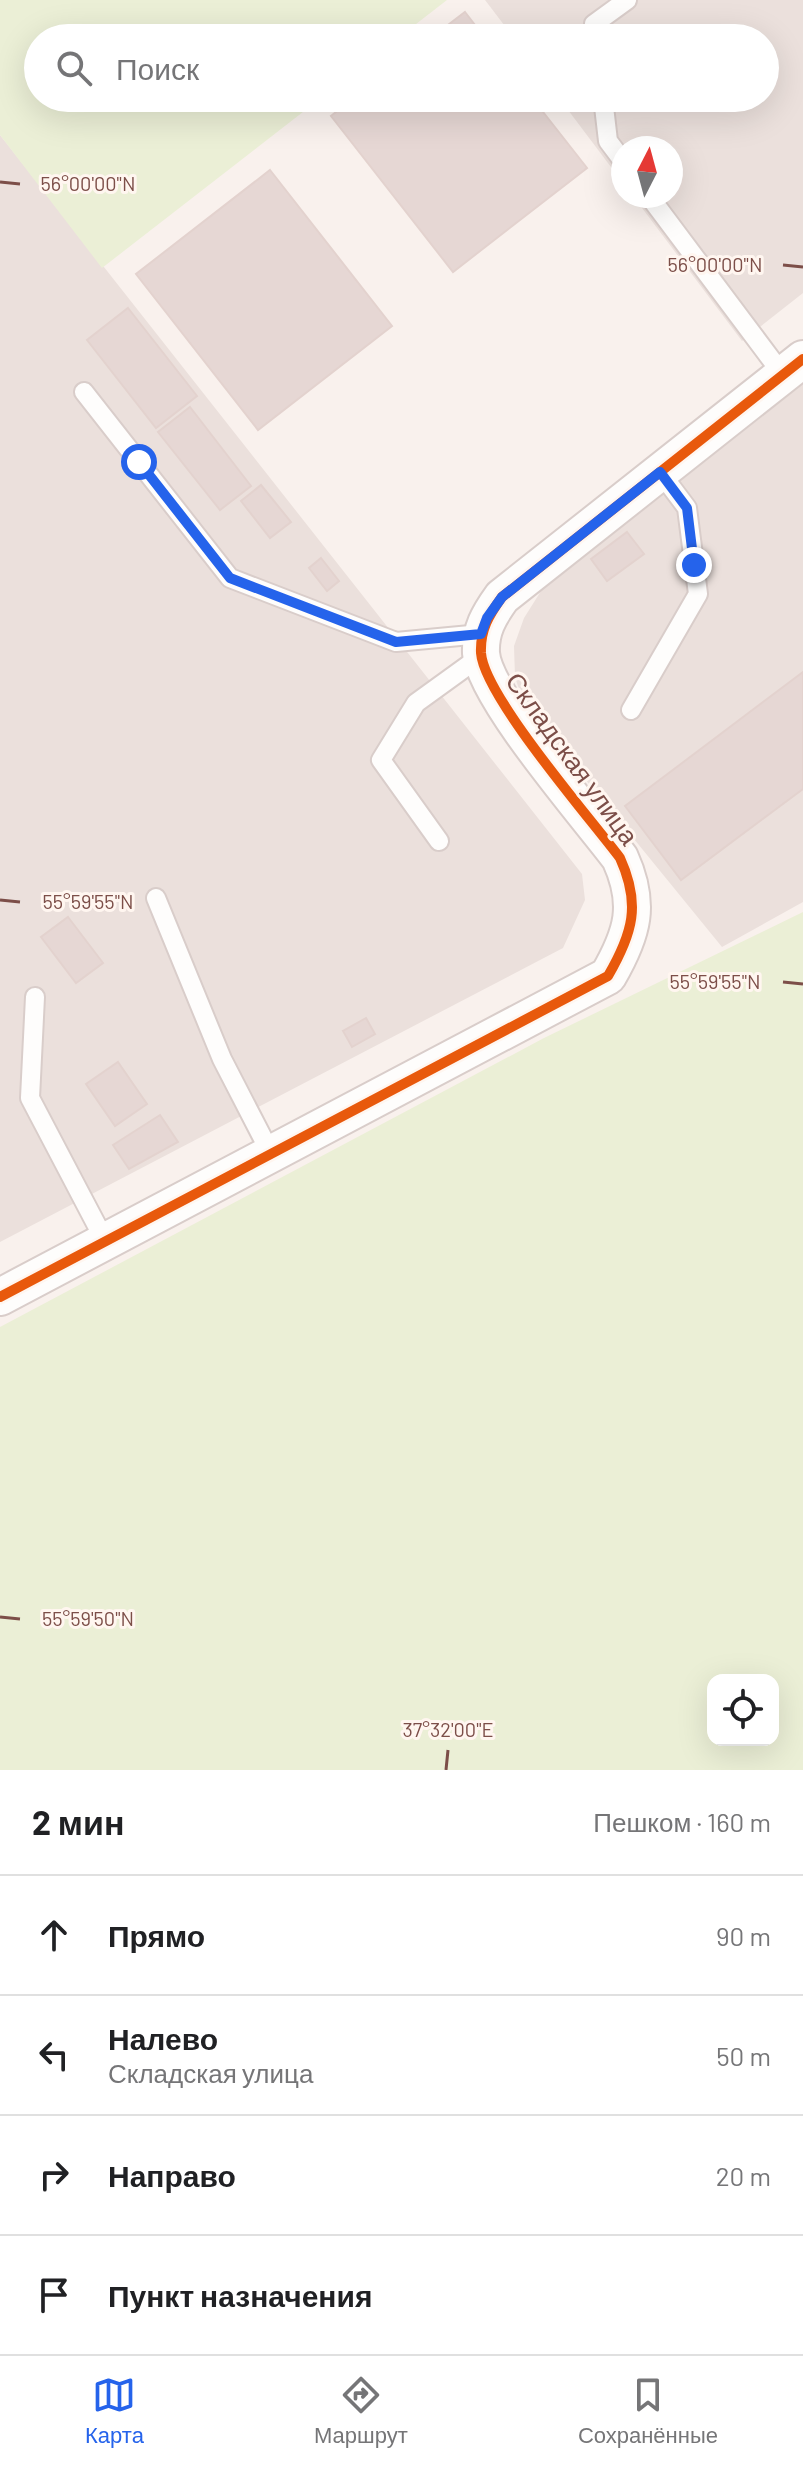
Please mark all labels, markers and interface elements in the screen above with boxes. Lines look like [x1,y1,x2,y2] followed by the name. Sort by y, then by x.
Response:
[24,24,779,112] search box
[52,46,96,90] icon: search
[116,50,199,86] text: Поиск
[611,136,683,208] north arrow
[41,171,135,195] text: 56°00'00"N
[668,252,762,276] text: 56°00'00"N
[121,444,157,480] route start
[676,547,712,583] route end
[500,666,646,851] street label: Складская улица
[43,889,133,913] text: 55°59'55"N
[670,969,760,993] text: 55°59'55"N
[42,1606,134,1630] text: 55°59'50"N
[707,1674,779,1746] map controls
[707,1674,779,1746] button: locate
[403,1717,494,1741] text: 37°32'00"E
[32,1801,124,1842] text: 2 мин
[593,1806,771,1837] text: Пешком · 160 m
[32,1913,76,1957] icon: ahead
[108,1917,205,1953] text: Прямо
[716,1920,771,1951] text: 90 m
[108,2020,218,2056] text: Налево
[32,2033,76,2077] icon: left
[716,2040,771,2071] text: 50 m
[108,2057,313,2088] text: Складская улица
[32,2153,76,2197] icon: right
[108,2157,236,2193] text: Направо
[716,2160,771,2191] text: 20 m
[32,2273,76,2317] icon: arrive
[108,2277,372,2313] text: Пункт назначения
[85,2373,144,2449] tab: Карта
[314,2373,408,2449] tab: Маршрут
[578,2373,718,2449] tab: Сохранённые

